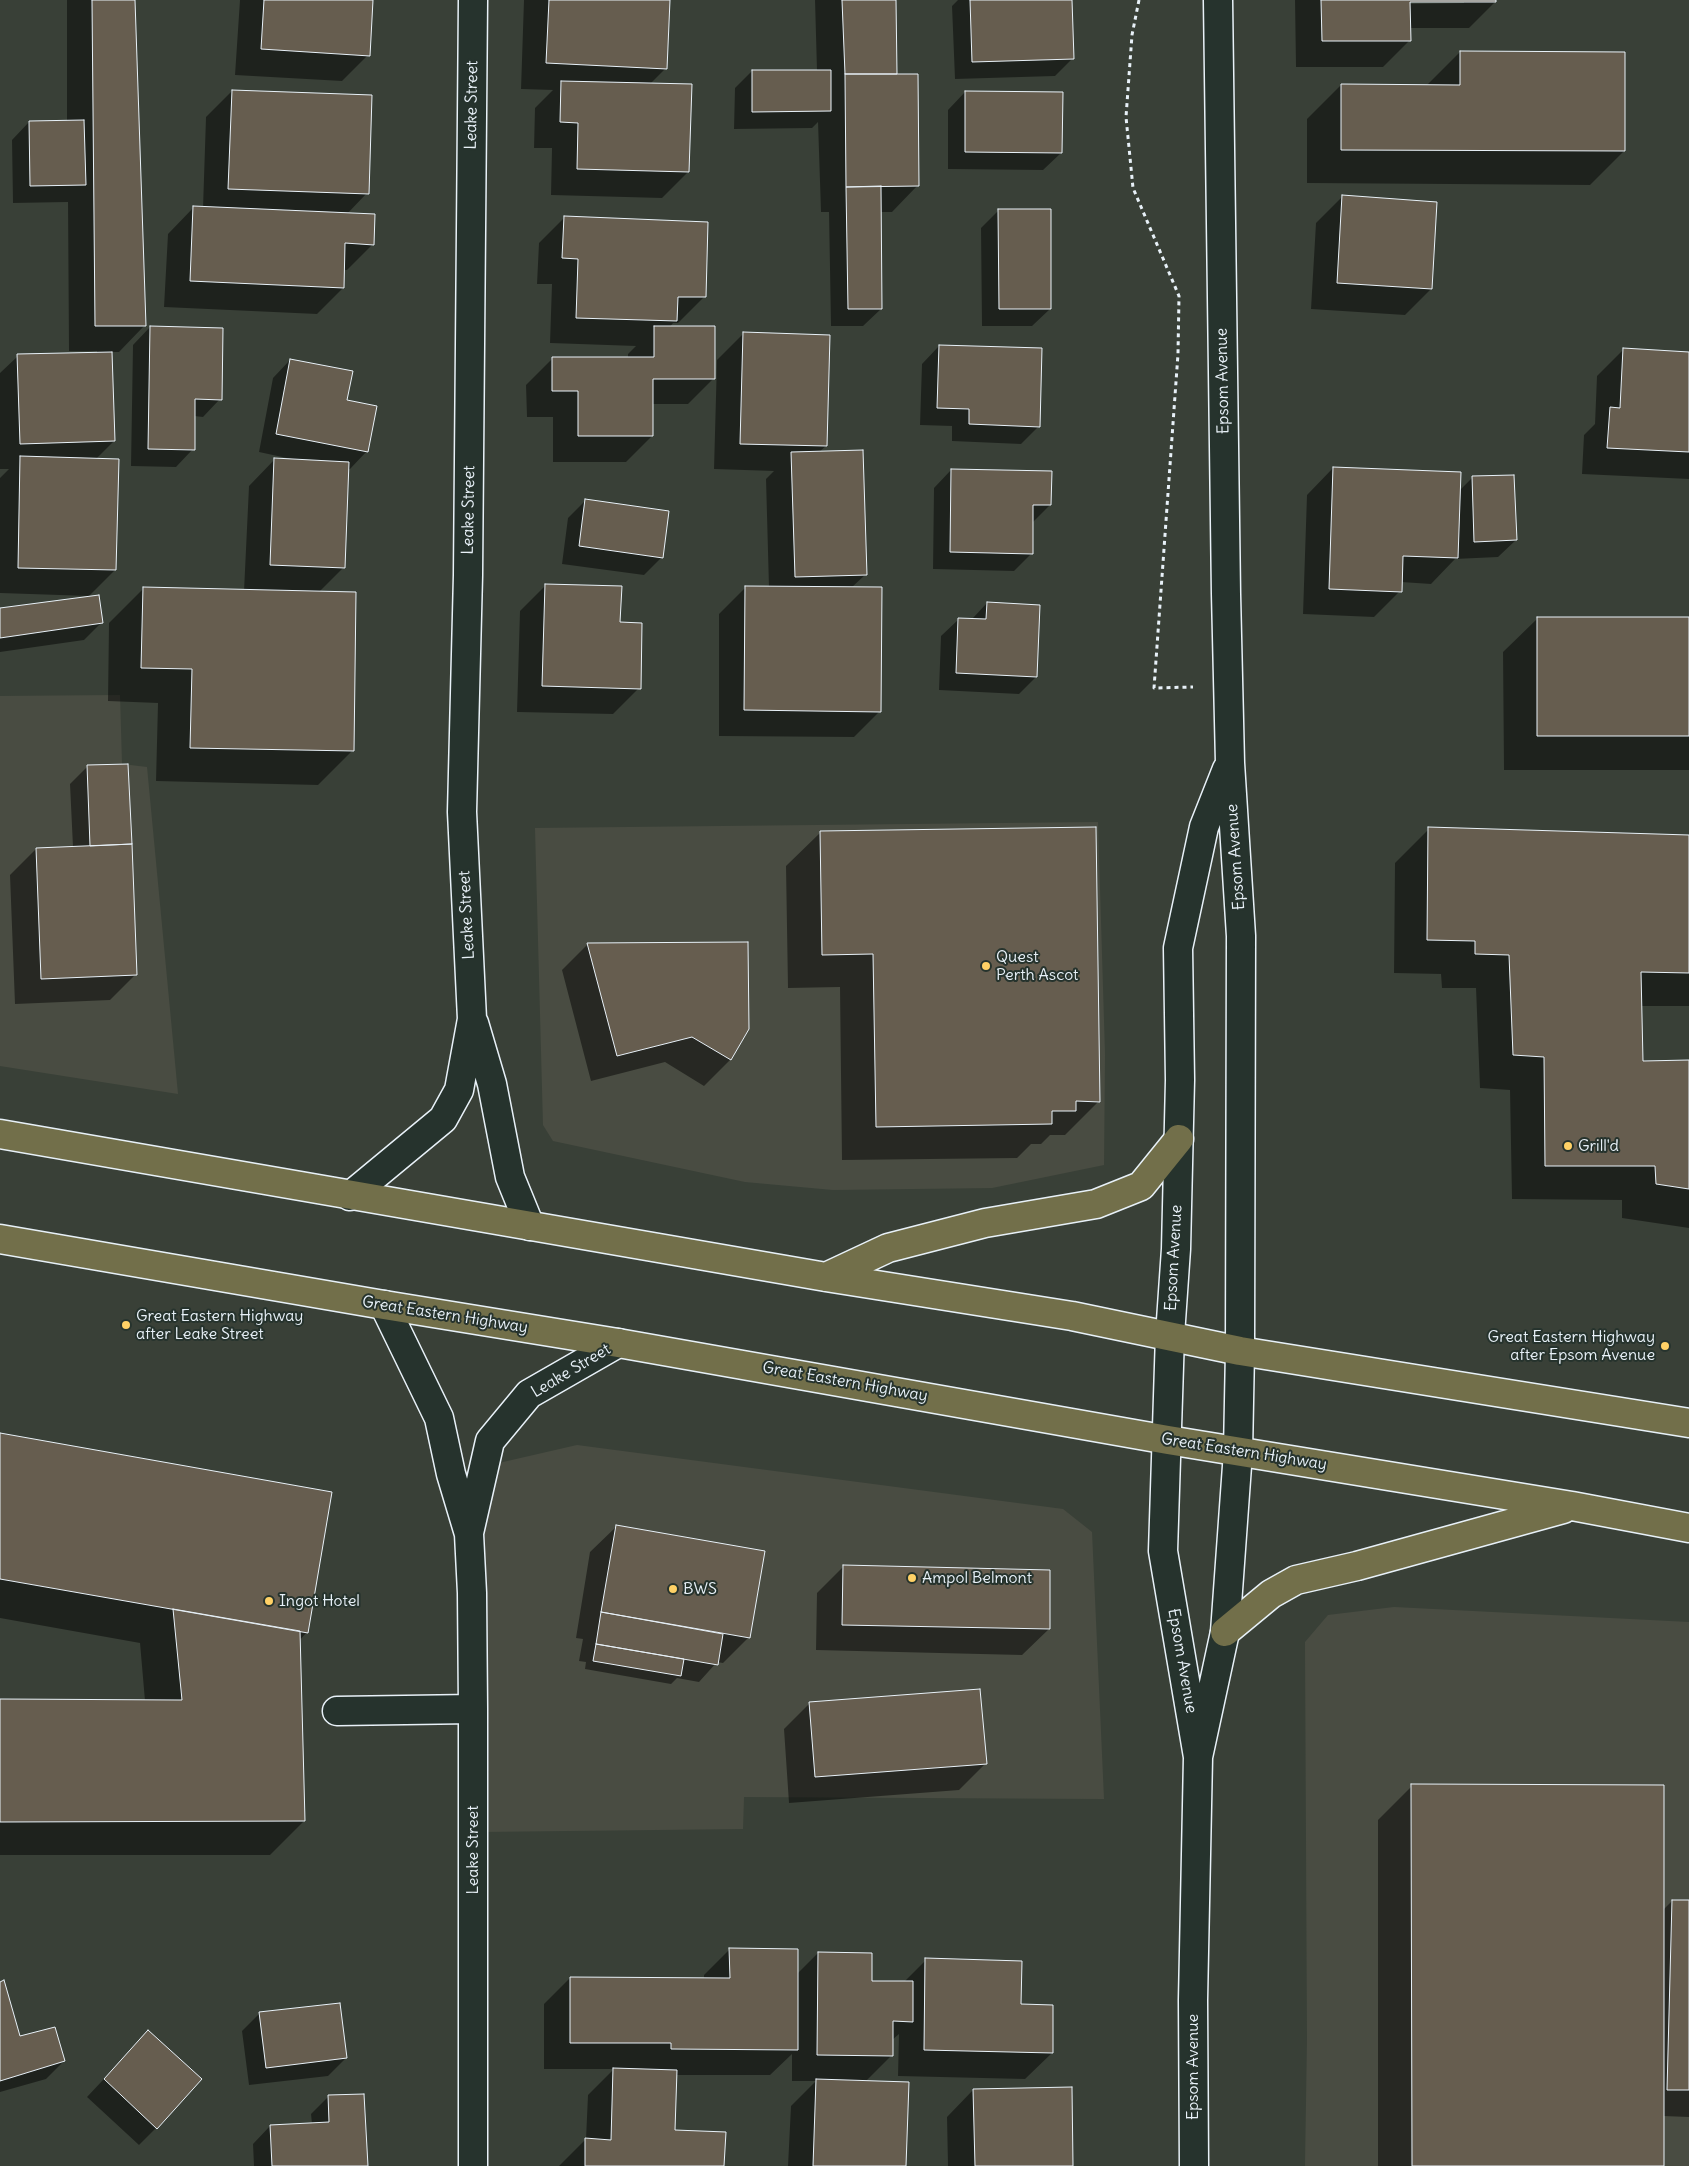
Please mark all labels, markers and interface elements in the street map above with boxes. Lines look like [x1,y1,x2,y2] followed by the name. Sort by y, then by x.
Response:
[462,60,482,150] street label: Leake Street
[1212,328,1234,434] street label: Epsom Avenue
[459,465,479,555] street label: Leake Street
[1223,803,1249,911] street label: Epsom Avenue
[455,870,479,960] street label: Leake Street
[996,947,1078,985] place label: Quest Perth Ascot
[980,960,992,972] marker: Quest Perth Ascot
[1578,1136,1619,1156] place label: Grill'd
[1562,1140,1574,1152] marker: Grill'd
[1162,1204,1186,1312] street label: Epsom Avenue
[361,1292,529,1338] street label: Great Eastern Highway
[136,1306,303,1344] place label: Great Eastern Highway after Leake Street
[120,1319,132,1331] marker: Great Eastern Highway after Leake Street
[1488,1327,1655,1365] place label: Great Eastern Highway after Epsom Avenue
[528,1340,614,1402] street label: Leake Street
[1659,1340,1671,1352] marker: Great Eastern Highway after Epsom Avenue
[761,1358,929,1406] street label: Great Eastern Highway
[1160,1429,1328,1475] street label: Great Eastern Highway
[922,1568,1032,1588] place label: Ampol Belmont
[906,1572,918,1584] marker: Ampol Belmont
[683,1579,717,1599] place label: BWS
[667,1583,679,1595] marker: BWS
[279,1591,360,1611] place label: Ingot Hotel
[263,1595,275,1607] marker: Ingot Hotel
[1163,1607,1201,1715] street label: Epsom Avenue
[463,1805,483,1895] street label: Leake Street
[1183,2014,1203,2120] street label: Epsom Avenue

